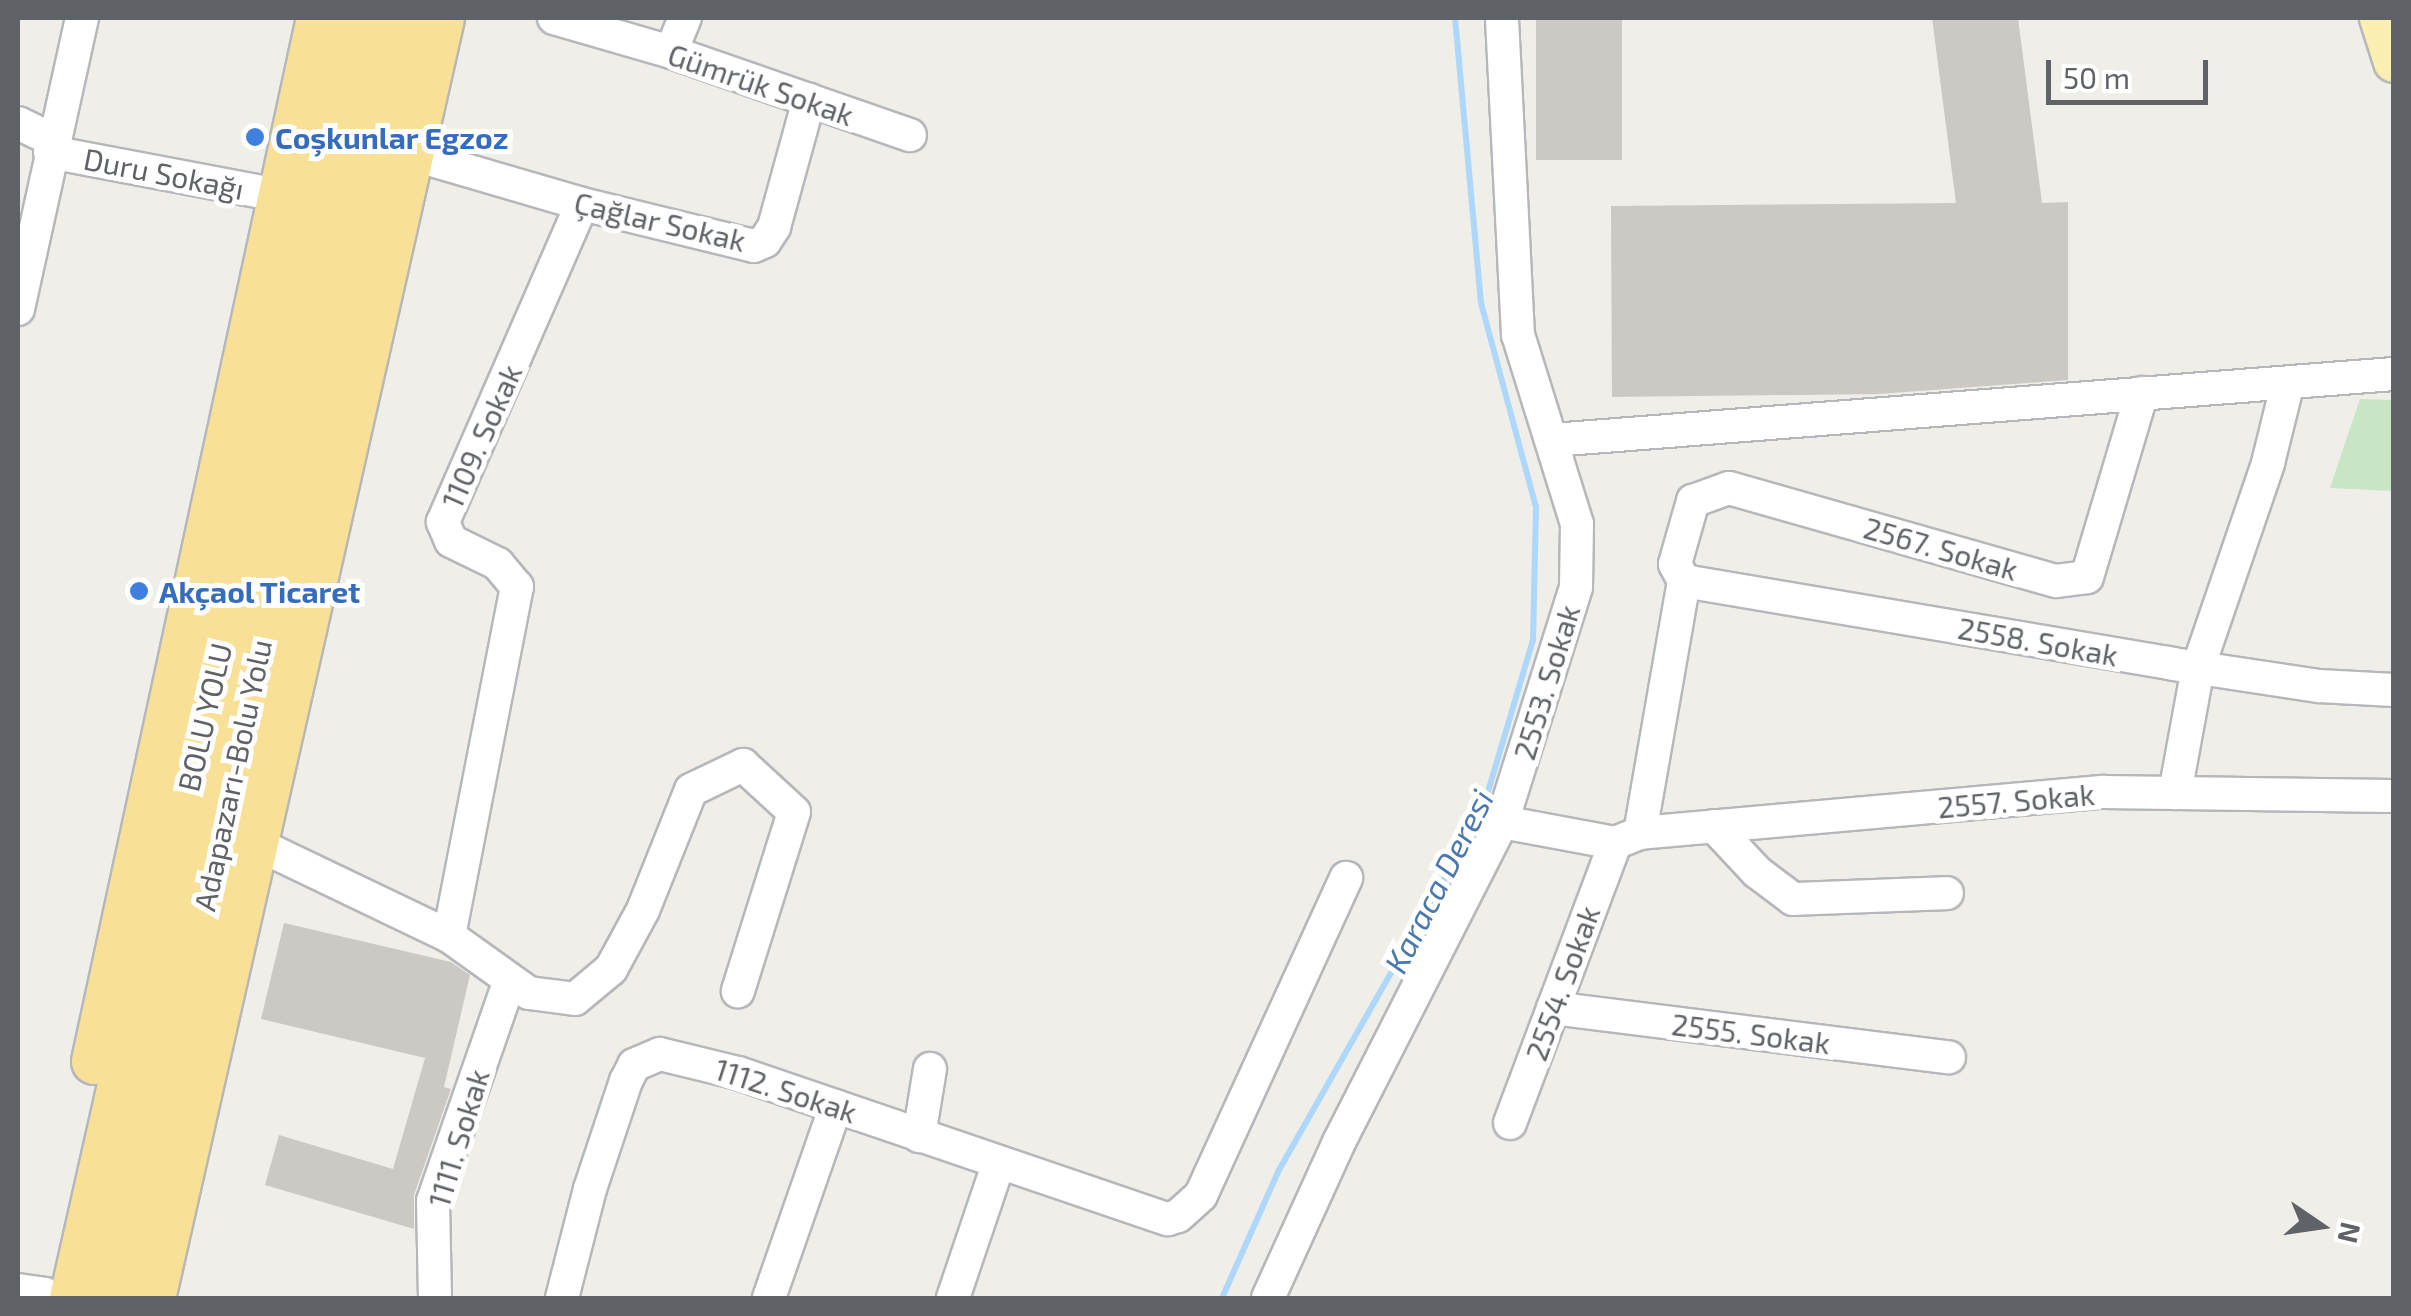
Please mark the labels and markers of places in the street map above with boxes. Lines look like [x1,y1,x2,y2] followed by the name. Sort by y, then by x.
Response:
[275,119,509,155] place label: Coşkunlar Egzoz
[244,126,266,148] marker: Coşkunlar Egzoz
[159,573,362,609] place label: Akçaol Ticaret
[128,580,150,602] marker: Akçaol Ticaret

